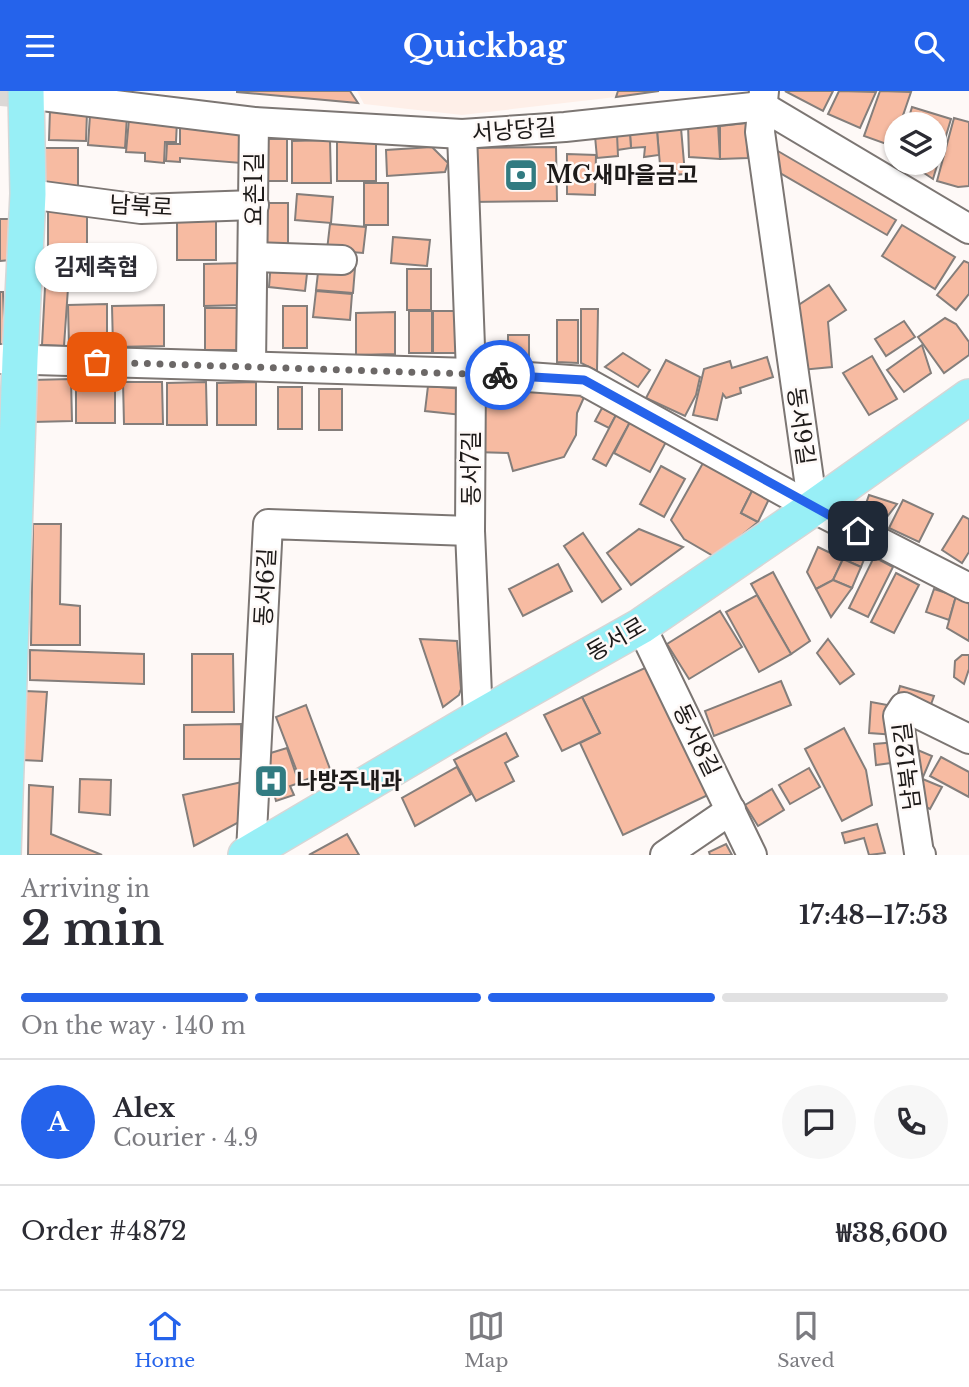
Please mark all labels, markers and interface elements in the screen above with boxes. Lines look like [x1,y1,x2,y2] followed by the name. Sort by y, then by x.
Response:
[403,26,566,66] text: Quickbag
[21,27,59,65] icon: menu
[910,27,948,65] icon: search
[884,112,947,175] map controls
[884,112,947,175] button: layers
[471,113,557,147] street label: 서낭당길
[240,152,268,226] street label: 요촌1길
[502,156,540,194] bank icon: MG새마을금고
[546,161,698,189] place label: MG새마을금고
[109,190,173,222] street label: 남북로
[36,243,158,292] callout: 김제축협
[54,253,138,281] text: 김제축협
[67,332,127,392] pin
[465,340,535,410] courier
[78,343,116,381] icon: bag
[481,356,519,394] icon: bike
[782,385,820,467] street label: 동서9길
[457,430,485,506] street label: 동서7길
[828,501,888,561] pin
[839,512,877,550] icon: home
[249,547,281,627] street label: 동서6길
[582,611,650,667] street label: 동서로
[667,699,727,781] street label: 동서8길
[888,721,926,811] street label: 남북12길
[252,762,290,800] hospital icon: 나방주내과
[296,767,402,795] place label: 나방주내과
[21,875,150,903] text: Arriving in
[799,899,948,931] text: 17:48–17:53
[21,900,164,957] text: 2 min
[21,1012,246,1040] text: On the way · 140 m
[782,1085,856,1159] button: chat
[874,1085,948,1159] button: phone
[113,1092,175,1124] text: Alex
[47,1106,69,1138] text: A
[113,1124,258,1152] text: Courier · 4.9
[21,1215,187,1247] text: Order #4872
[836,1217,948,1249] text: ₩38,600
[134,1307,195,1372] tab: Home
[464,1307,508,1372] tab: Map
[777,1307,835,1372] tab: Saved

